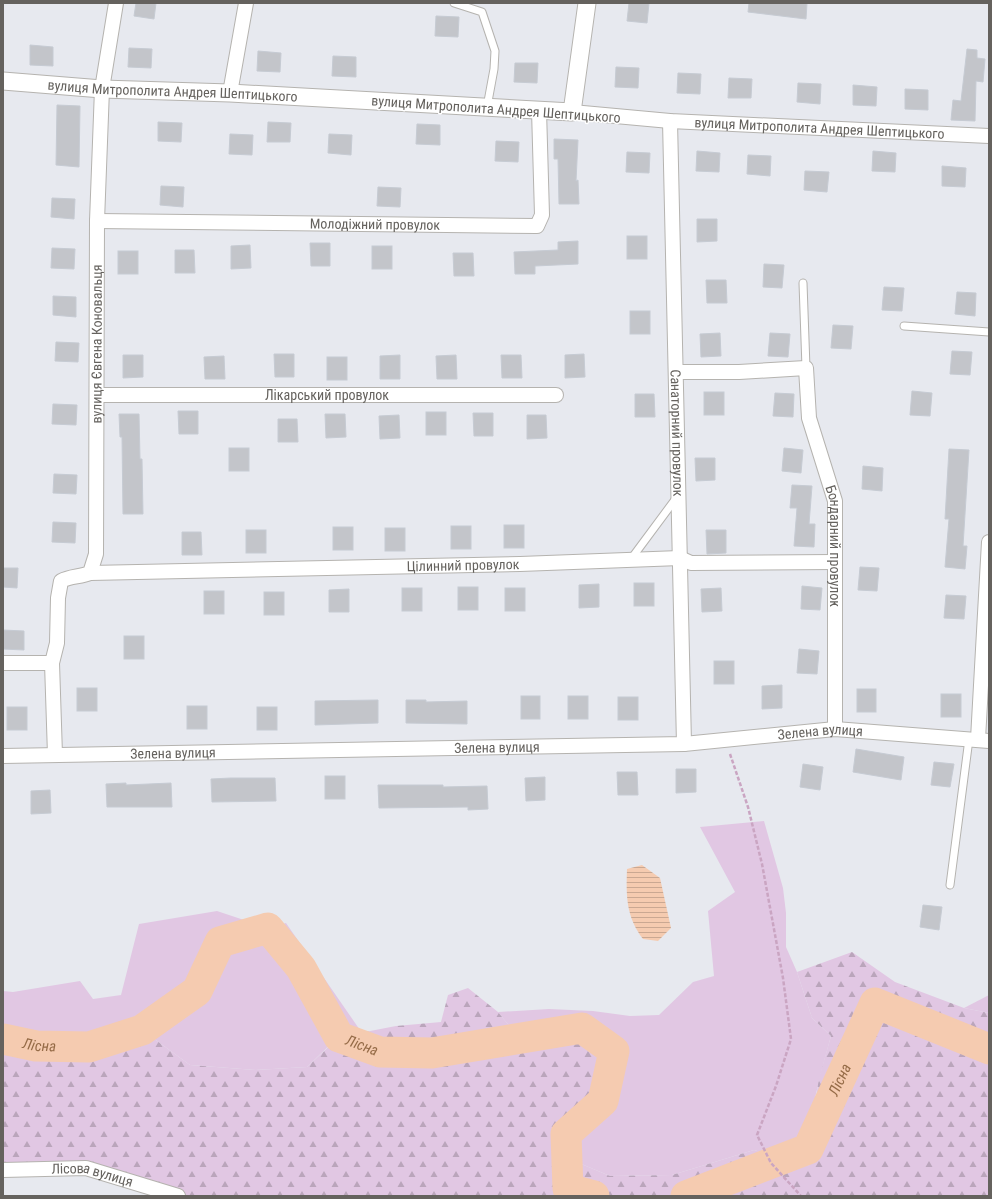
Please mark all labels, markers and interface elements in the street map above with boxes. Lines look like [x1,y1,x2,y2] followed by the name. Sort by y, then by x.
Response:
[47,77,298,105] street label: вулиця Митрополита Андрея Шептицького
[371,92,621,126] street label: вулиця Митрополита Андрея Шептицького
[694,114,945,142] street label: вулиця Митрополита Андрея Шептицького
[310,215,441,233] street label: Молодіжний провулок
[88,265,105,424] street label: вулиця Євгена Коновальця
[668,369,686,497] street label: Санаторний провулок
[265,387,389,403] street label: Лікарський провулок
[823,483,843,607] street label: Бондарний провулок
[406,556,520,574] street label: Цілинний провулок
[777,721,864,743] street label: Зелена вулиця
[454,739,540,756] street label: Зелена вулиця
[130,744,216,762] street label: Зелена вулиця
[342,1031,381,1060] water label: Лісна
[20,1034,56,1055] water label: Лісна
[824,1061,855,1100] water label: Лісна
[51,1160,135,1190] street label: Лісова вулиця

